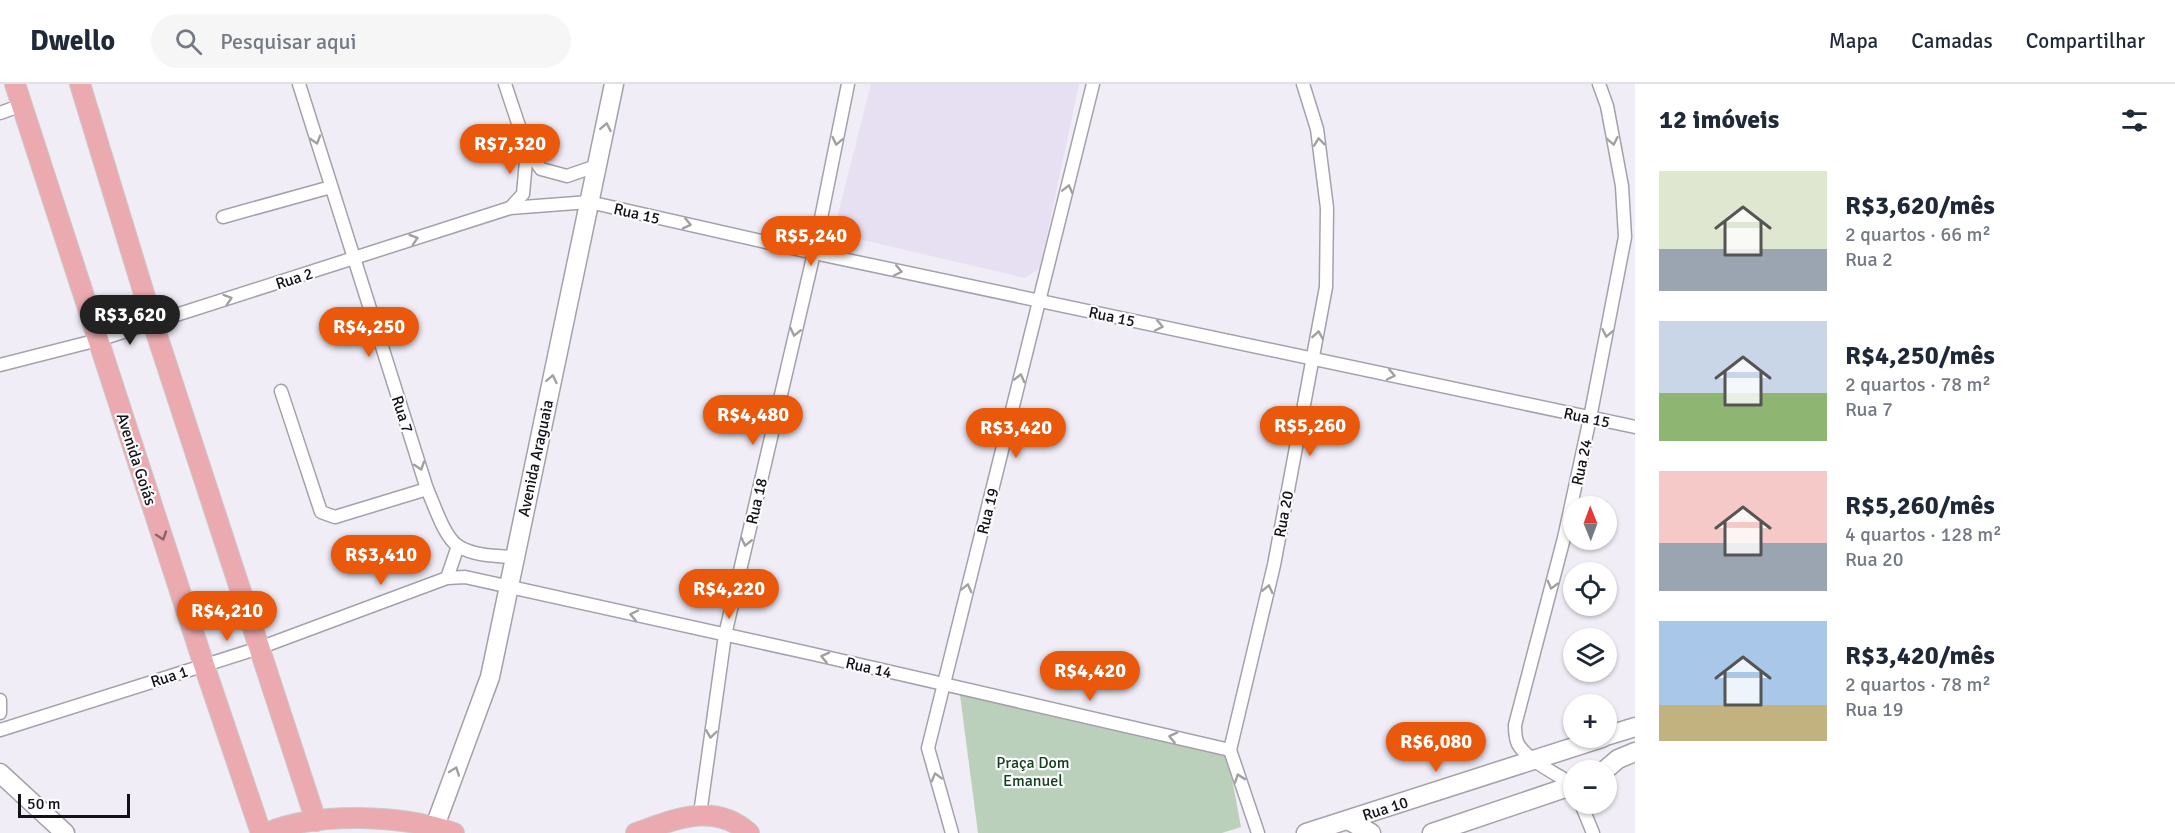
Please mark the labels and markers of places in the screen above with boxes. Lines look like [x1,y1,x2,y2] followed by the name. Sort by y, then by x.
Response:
[455,124,565,175] pin: R$7,320
[756,216,866,267] pin: R$5,240
[75,295,185,346] pin: R$3,620
[314,307,424,358] pin: R$4,250
[698,395,808,446] pin: R$4,480
[1255,406,1365,457] pin: R$5,260
[961,408,1071,459] pin: R$3,420
[326,535,436,586] pin: R$3,410
[674,569,784,620] pin: R$4,220
[172,591,282,642] pin: R$4,210
[1035,651,1145,702] pin: R$4,420
[1381,722,1491,773] pin: R$6,080

